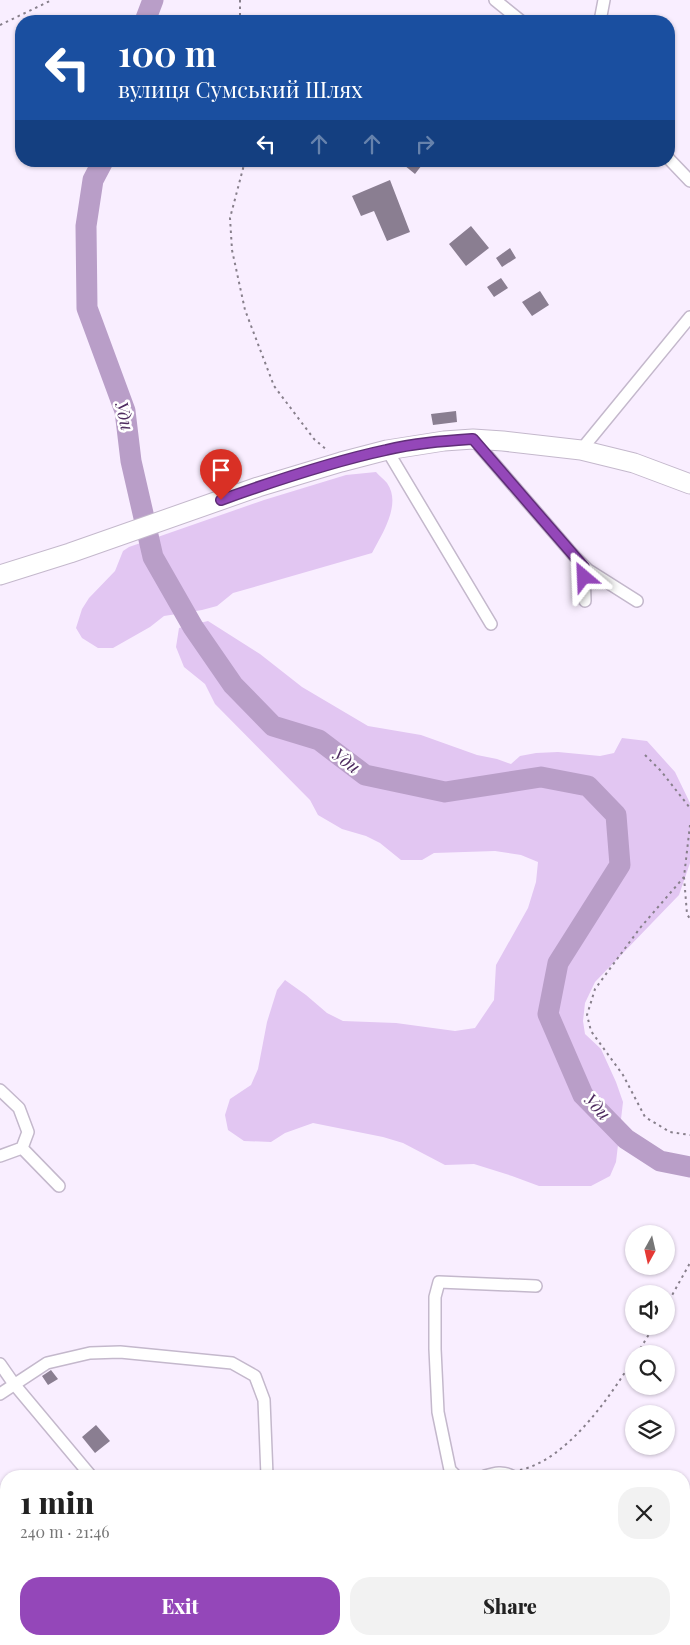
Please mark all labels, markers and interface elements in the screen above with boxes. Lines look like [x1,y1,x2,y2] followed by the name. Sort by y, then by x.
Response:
[118,29,216,76] text: 100 m
[35,35,100,100] icon: left
[118,74,363,104] text: вулиця Сумський Шлях
[252,130,280,158] icon: left
[305,130,333,158] icon: ahead
[358,130,386,158] icon: ahead
[411,130,439,158] icon: right
[110,399,140,433] water label: Уди
[200,449,242,500] pin
[207,456,235,484] icon: arrive
[557,550,609,602] position arrow
[328,742,365,779] water label: Уди
[579,1087,616,1125] water label: Уди
[625,1225,675,1275] north arrow
[625,1225,675,1455] map controls
[625,1285,675,1335] button: sound
[625,1345,675,1395] button: search
[625,1405,675,1455] button: layers
[20,1482,94,1522] text: 1 min
[618,1487,670,1539] button: close
[20,1521,110,1542] text: 240 m · 21:46
[20,1577,340,1635] button: Exit
[350,1577,670,1635] button: Share

